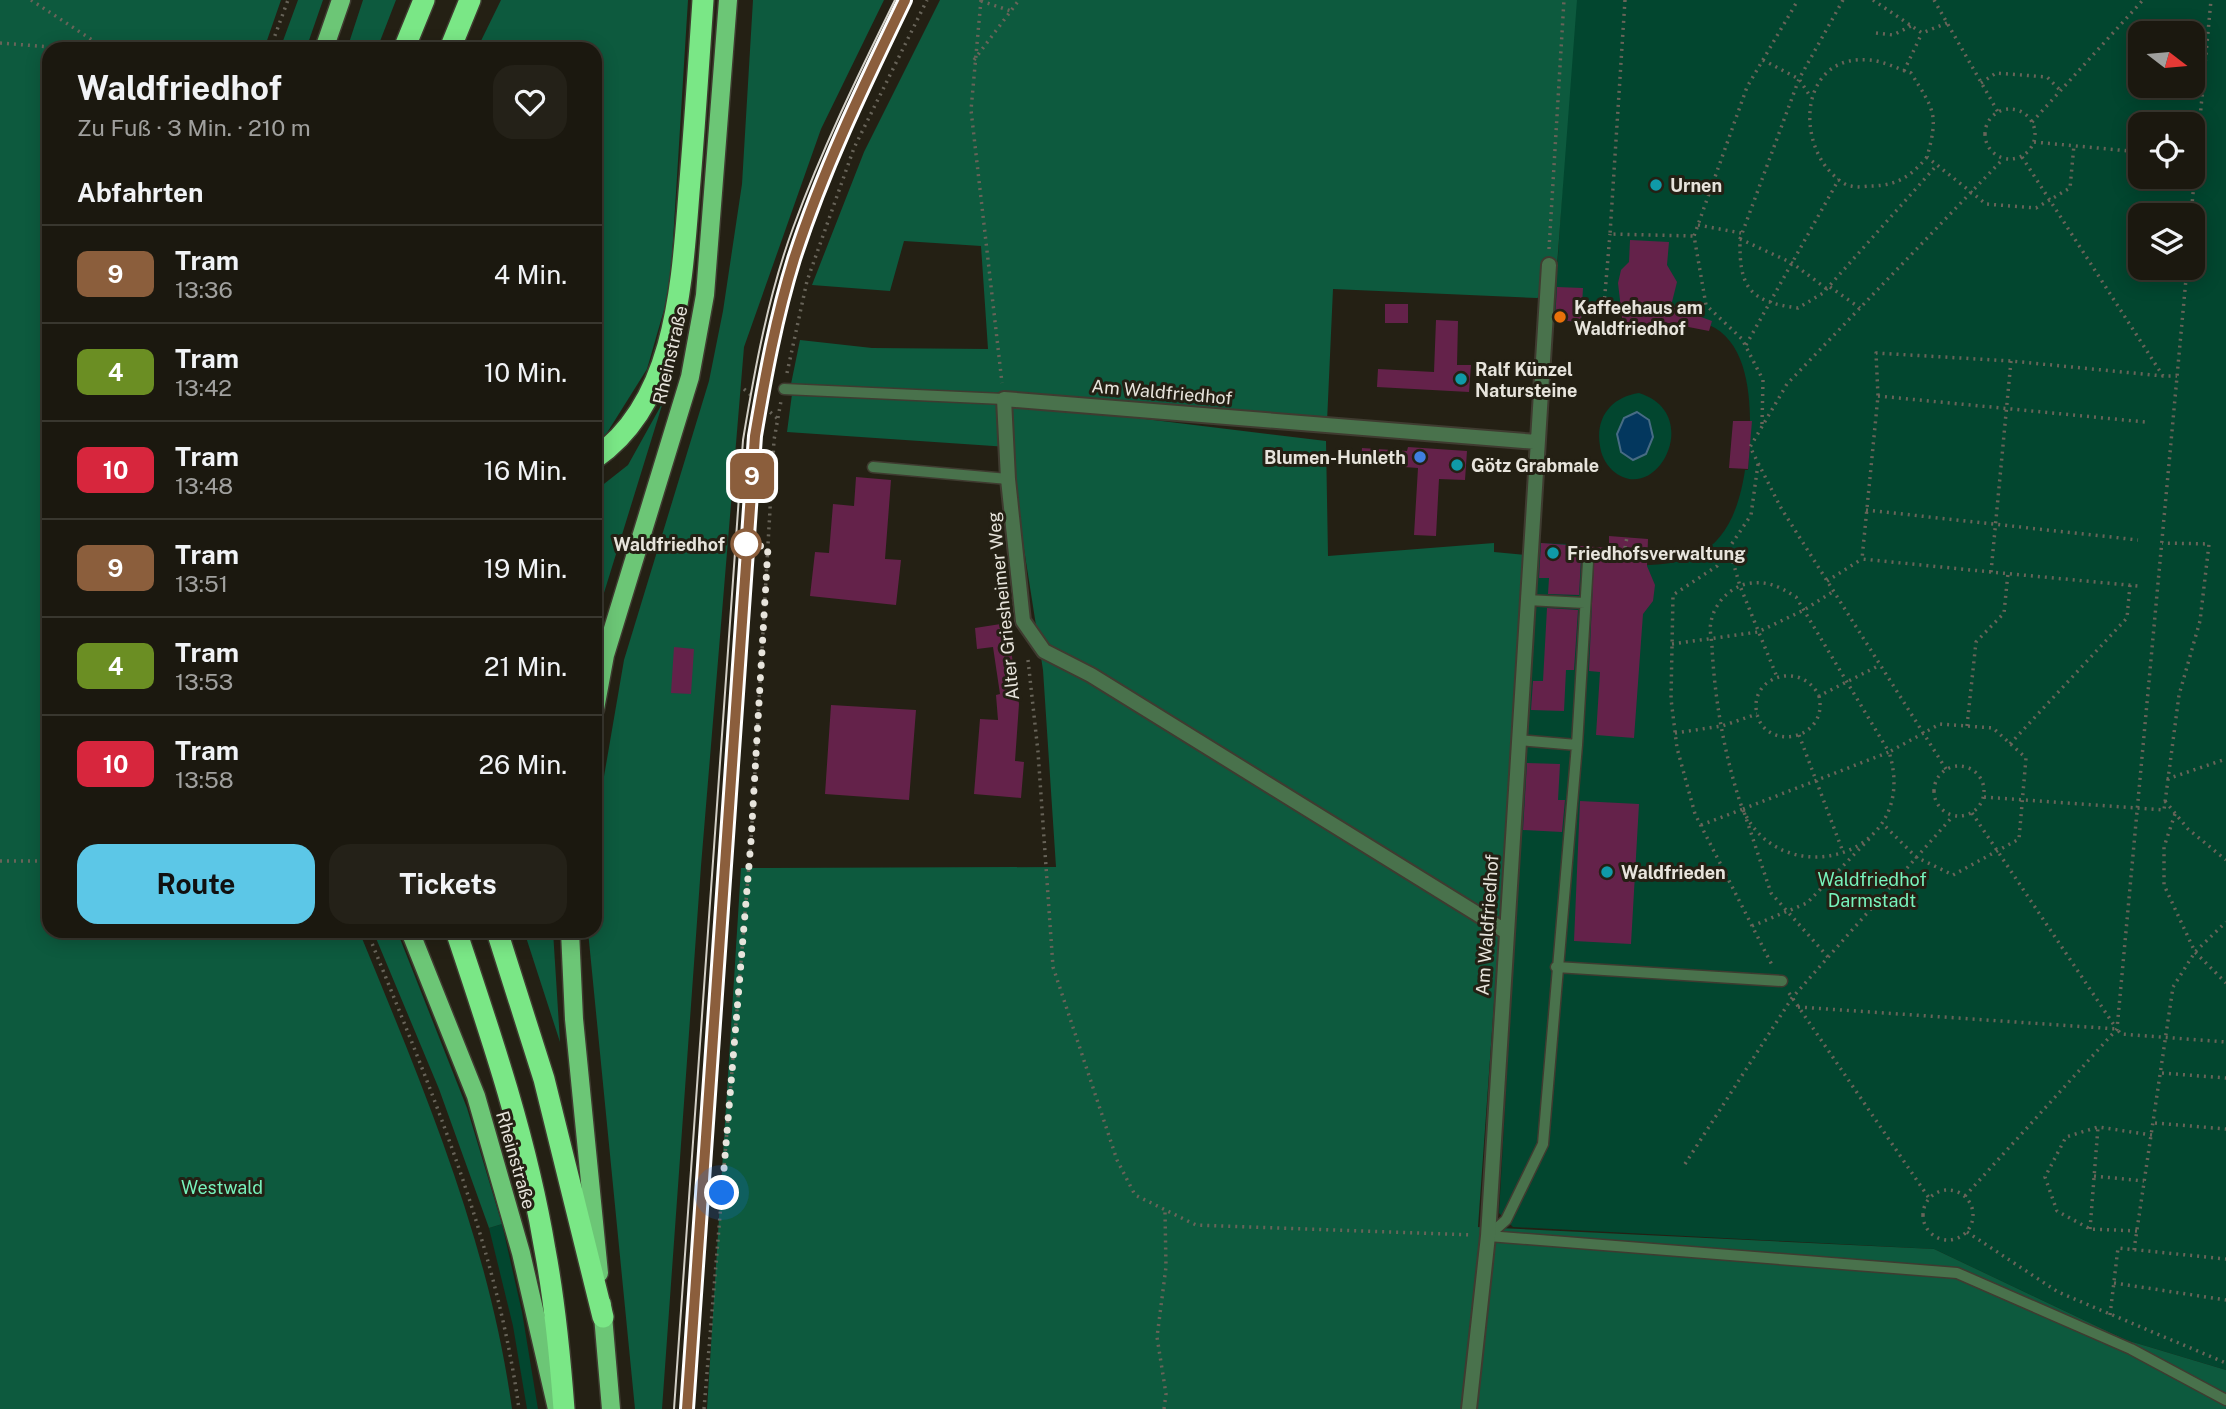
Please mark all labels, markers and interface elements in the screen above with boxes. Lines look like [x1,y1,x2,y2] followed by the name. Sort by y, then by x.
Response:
[2128,21,2205,98] north arrow
[2128,21,2205,280] map controls
[493,65,567,139] button: heart
[77,69,282,107] text: Waldfriedhof
[2128,112,2205,189] button: locate
[77,114,311,141] text: Zu Fuß · 3 Min. · 210 m
[1670,175,1722,196] place label: Urnen
[77,177,203,208] text: Abfahrten
[1648,177,1664,193] marker: Urnen
[2128,203,2205,280] button: layers
[175,245,239,276] text: Tram
[494,259,567,290] text: 4 Min.
[108,260,123,288] text: 9
[175,276,233,303] text: 13:36
[1574,297,1703,339] place label: Kaffeehaus am Waldfriedhof
[648,303,692,407] street label: Rheinstraße
[1552,309,1568,325] marker: Kaffeehaus am Waldfriedhof
[175,343,239,374] text: Tram
[484,357,567,388] text: 10 Min.
[108,358,123,386] text: 4
[1475,359,1577,401] place label: Ralf Künzel Natursteine
[1453,371,1469,387] marker: Ralf Künzel Natursteine
[175,374,232,401] text: 13:42
[1091,375,1233,409] street label: Am Waldfriedhof
[175,441,239,472] text: Tram
[1264,447,1406,468] place label: Blumen-Hunleth
[1412,449,1428,465] marker: Blumen-Hunleth
[729,453,775,499] line badge: 9
[483,455,567,486] text: 16 Min.
[1471,455,1599,476] place label: Götz Grabmale
[103,456,128,484] text: 10
[1449,457,1465,473] marker: Götz Grabmale
[744,462,760,490] text: 9
[175,472,233,499] text: 13:48
[983,511,1023,701] street label: Alter Griesheimer Weg
[731,529,761,559] marker: Waldfriedhof
[613,534,725,555] place label: Waldfriedhof
[175,539,239,570] text: Tram
[1567,543,1746,564] place label: Friedhofsverwaltung
[1545,545,1561,561] marker: Friedhofsverwaltung
[483,553,567,584] text: 19 Min.
[108,554,123,582] text: 9
[175,570,228,597] text: 13:51
[175,637,239,668] text: Tram
[484,651,567,682] text: 21 Min.
[108,652,123,680] text: 4
[175,668,233,695] text: 13:53
[175,735,239,766] text: Tram
[479,749,567,780] text: 26 Min.
[103,750,128,778] text: 10
[175,766,234,793] text: 13:58
[77,844,315,924] button: Route
[329,844,567,924] button: Tickets
[1472,854,1502,996] street label: Am Waldfriedhof
[1621,862,1726,883] place label: Waldfrieden
[1599,864,1615,880] marker: Waldfrieden
[1817,869,1927,911] park label: Waldfriedhof Darmstadt
[492,1109,540,1211] street label: Rheinstraße
[704,1175,739,1210] your location
[181,1177,263,1198] park label: Westwald

